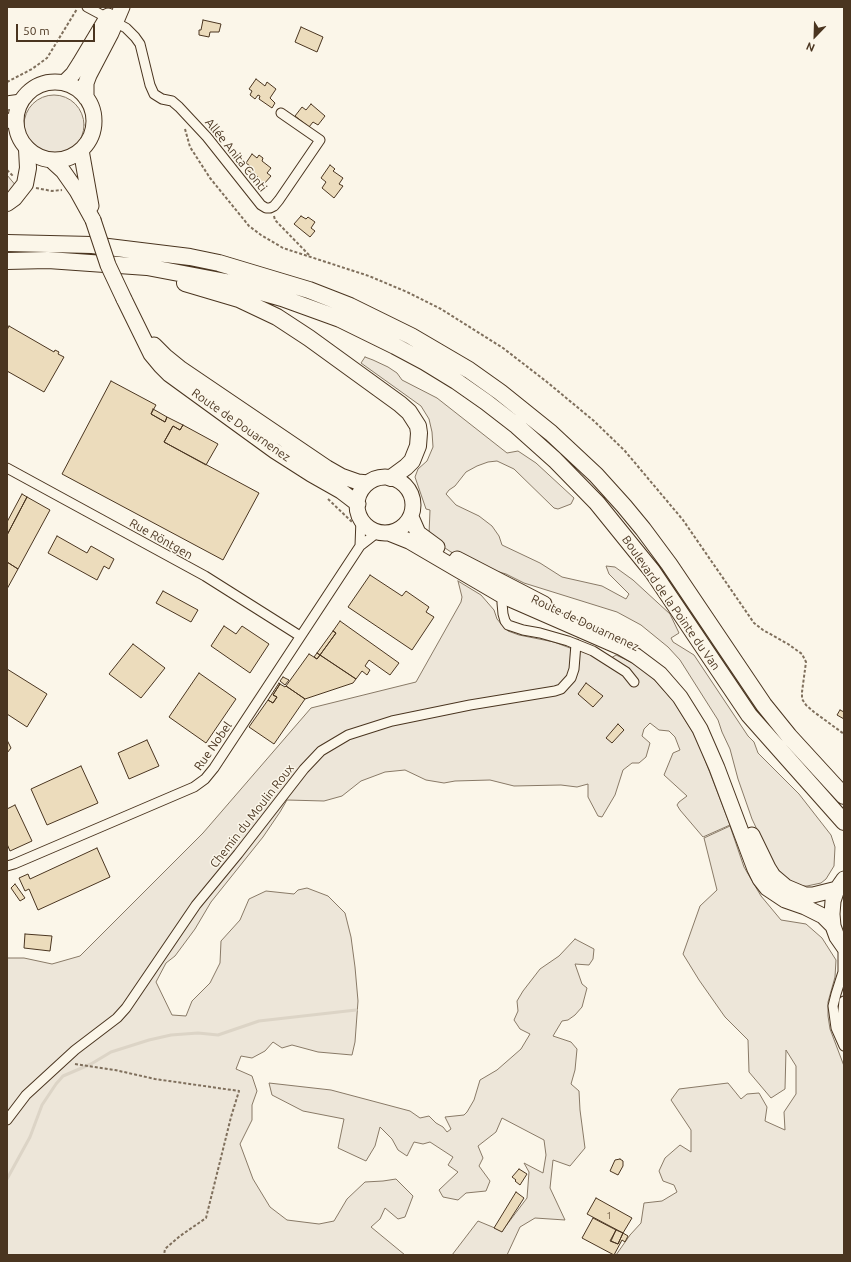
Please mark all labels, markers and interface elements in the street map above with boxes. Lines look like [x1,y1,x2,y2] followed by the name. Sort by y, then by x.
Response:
[18,16,97,42] scale bar
[795,16,835,56] north arrow
[23,24,50,37] text: 50 m
[804,40,816,54] text: N
[202,115,270,195] street label: Allée Anita Conti
[189,385,293,465] street label: Route de Douarnenez
[127,516,195,562] street label: Rue Röntgen
[619,533,723,673] street label: Boulevard de la Pointe du Van
[529,592,641,654] street label: Route de Douarnenez
[191,719,235,773] street label: Rue Nobel
[207,761,297,871] street label: Chemin du Moulin Roux
[606,1210,612,1222] house number: 1

